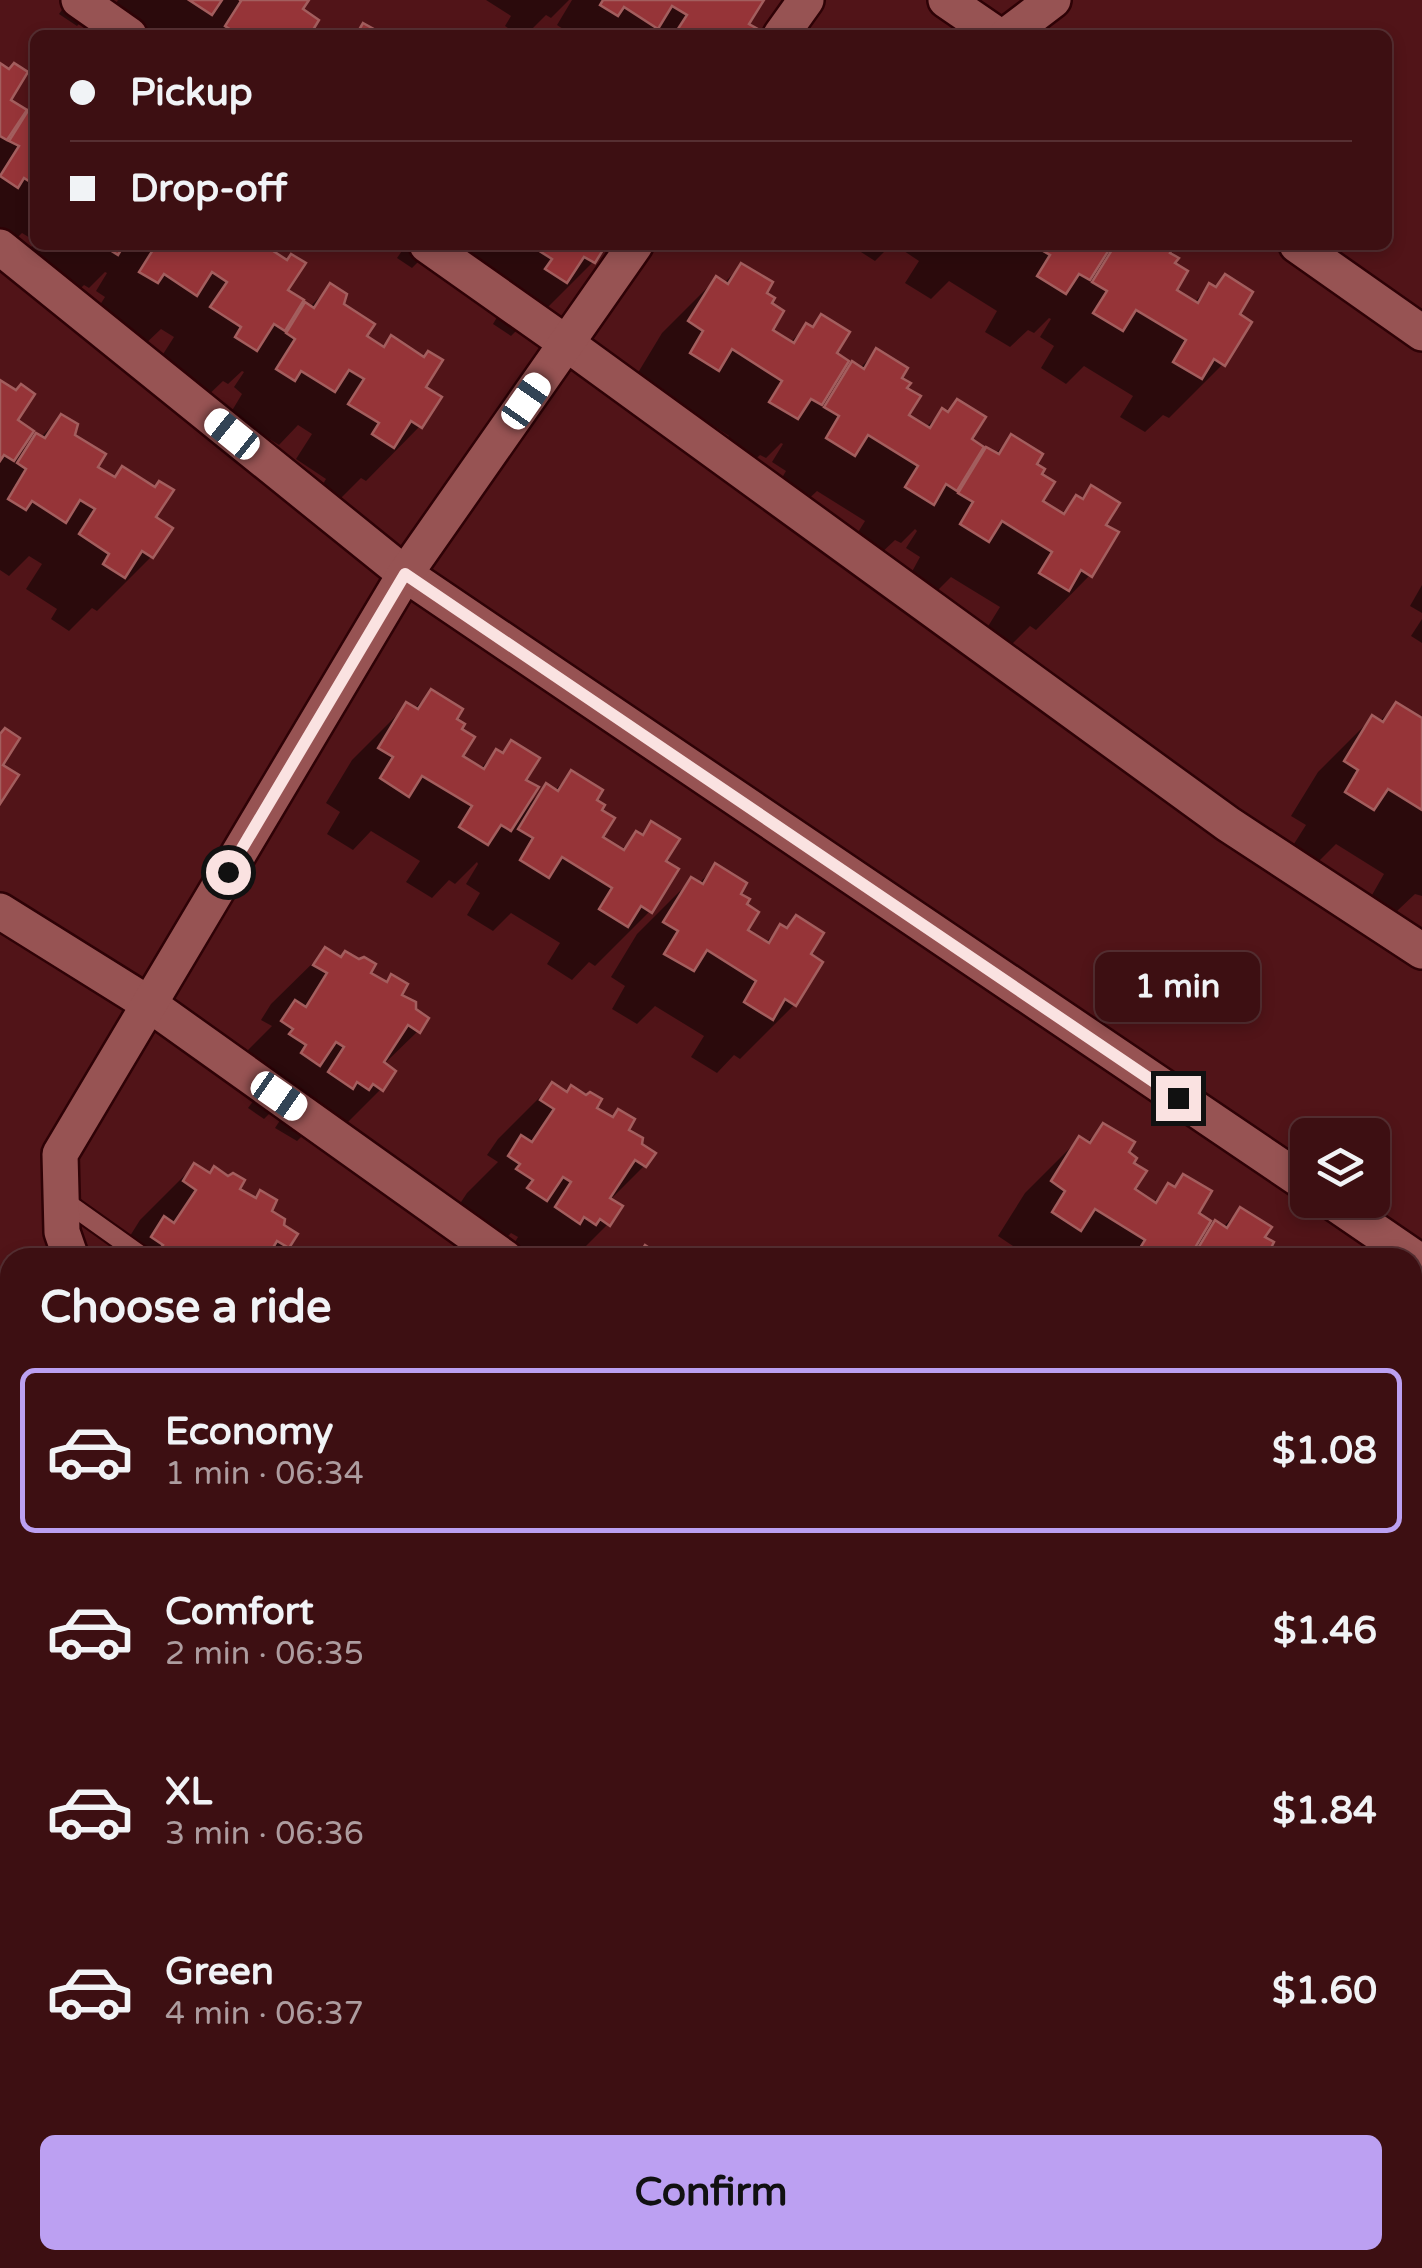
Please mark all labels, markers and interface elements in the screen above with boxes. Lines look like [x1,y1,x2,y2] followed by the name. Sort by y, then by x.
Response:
[130,70,253,116] text: Pickup
[130,166,287,212] text: Drop-off
[497,368,555,434] car
[199,403,265,465] car
[206,850,251,895] route start
[1096,953,1260,1023] callout: 1 min
[1135,968,1220,1006] text: 1 min
[246,1067,312,1125] car
[1156,1076,1201,1121] route end
[1290,1118,1390,1218] map controls
[1290,1118,1390,1218] button: layers
[40,1281,331,1335] text: Choose a ride
[45,1406,135,1496] icon: car
[165,1409,333,1455] text: Economy
[1272,1428,1377,1474] text: $1.08
[165,1455,364,1493] text: 1 min · 06:34
[45,1586,135,1676] icon: car
[165,1589,314,1635] text: Comfort
[1273,1608,1377,1654] text: $1.46
[165,1635,364,1673] text: 2 min · 06:35
[45,1766,135,1856] icon: car
[165,1769,212,1815] text: XL
[1272,1788,1377,1834] text: $1.84
[165,1815,364,1853] text: 3 min · 06:36
[45,1946,135,2036] icon: car
[165,1949,274,1995] text: Green
[1272,1968,1377,2014] text: $1.60
[165,1995,364,2033] text: 4 min · 06:37
[40,2135,1382,2250] button: Confirm

